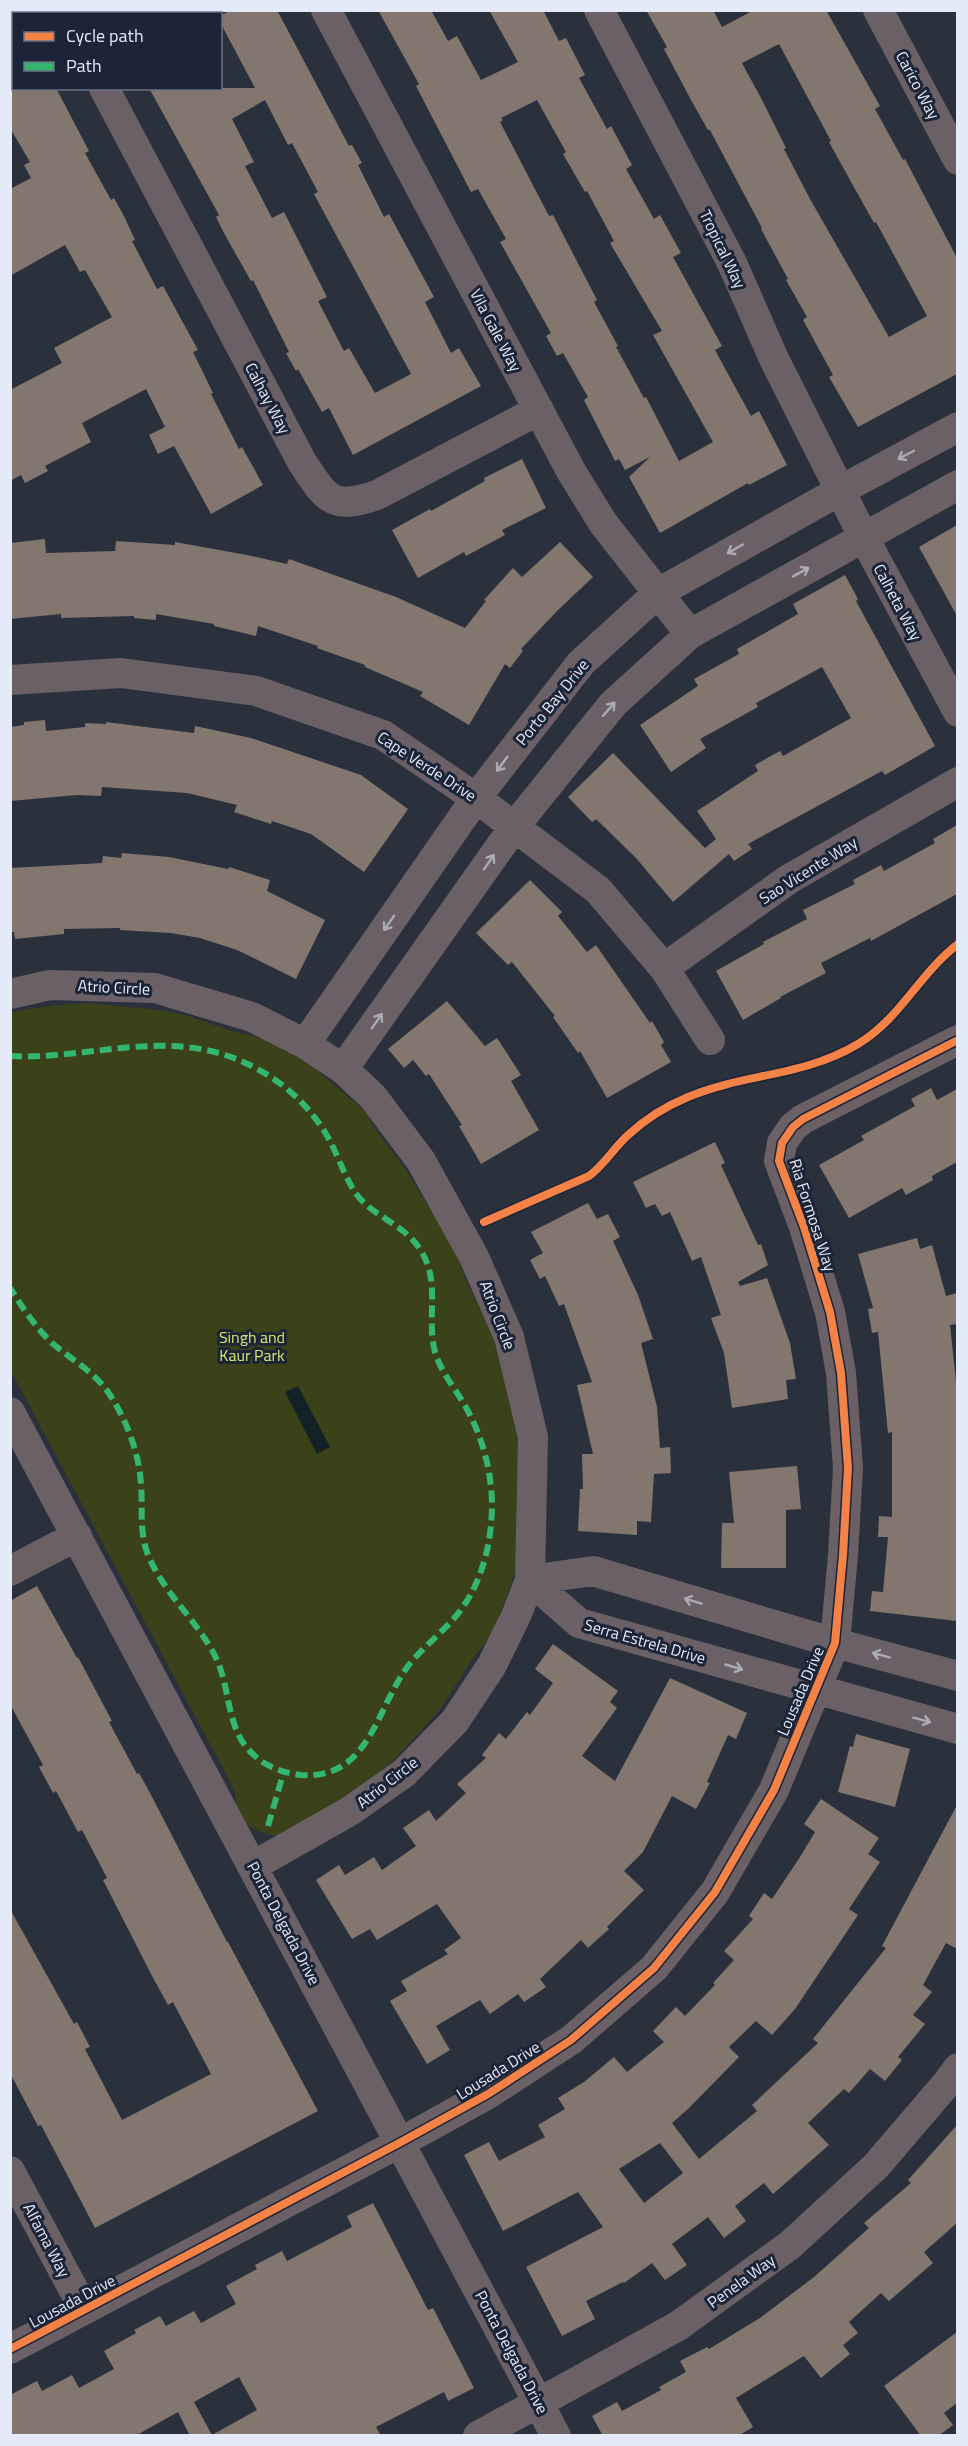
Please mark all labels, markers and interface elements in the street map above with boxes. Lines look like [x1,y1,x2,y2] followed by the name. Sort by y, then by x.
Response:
[12,12,222,90] legend
[66,22,144,49] text: Cycle path
[890,47,946,124] street label: Carico Way
[66,52,102,79] text: Path
[694,206,752,293] street label: Tropical Way
[464,284,528,376] street label: Vila Gale Way
[239,358,297,438] street label: Calhay Way
[898,449,915,461] one-way arrow
[727,543,744,555] one-way arrow
[868,559,928,645] street label: Calheta Way
[792,565,809,577] one-way arrow
[510,654,594,750] street label: Porto Bay Drive
[603,701,616,717] one-way arrow
[373,725,481,807] street label: Cape Verde Drive
[496,755,508,771] one-way arrow
[754,830,862,910] street label: Sao Vicente Way
[483,855,495,871] one-way arrow
[383,914,395,931] one-way arrow
[77,973,151,1001] street label: Atrio Circle
[371,1014,383,1030] one-way arrow
[783,1155,843,1275] street label: Ria Formosa Way
[474,1277,522,1353] street label: Atrio Circle
[219,1325,285,1367] park label: Singh and Kaur Park
[684,1595,703,1606] one-way arrow
[582,1612,708,1670] street label: Serra Estrela Drive
[770,1643,830,1739] street label: Lousada Drive
[872,1649,891,1660] one-way arrow
[724,1662,743,1673] one-way arrow
[912,1714,931,1726] one-way arrow
[351,1750,423,1814] street label: Atrio Circle
[241,1857,327,1989] street label: Ponta Delgada Drive
[451,2035,545,2105] street label: Lousada Drive
[17,2199,77,2282] street label: Alfama Way
[702,2248,780,2314] street label: Penela Way
[24,2268,120,2334] street label: Lousada Drive
[469,2286,555,2418] street label: Ponta Delgada Drive

